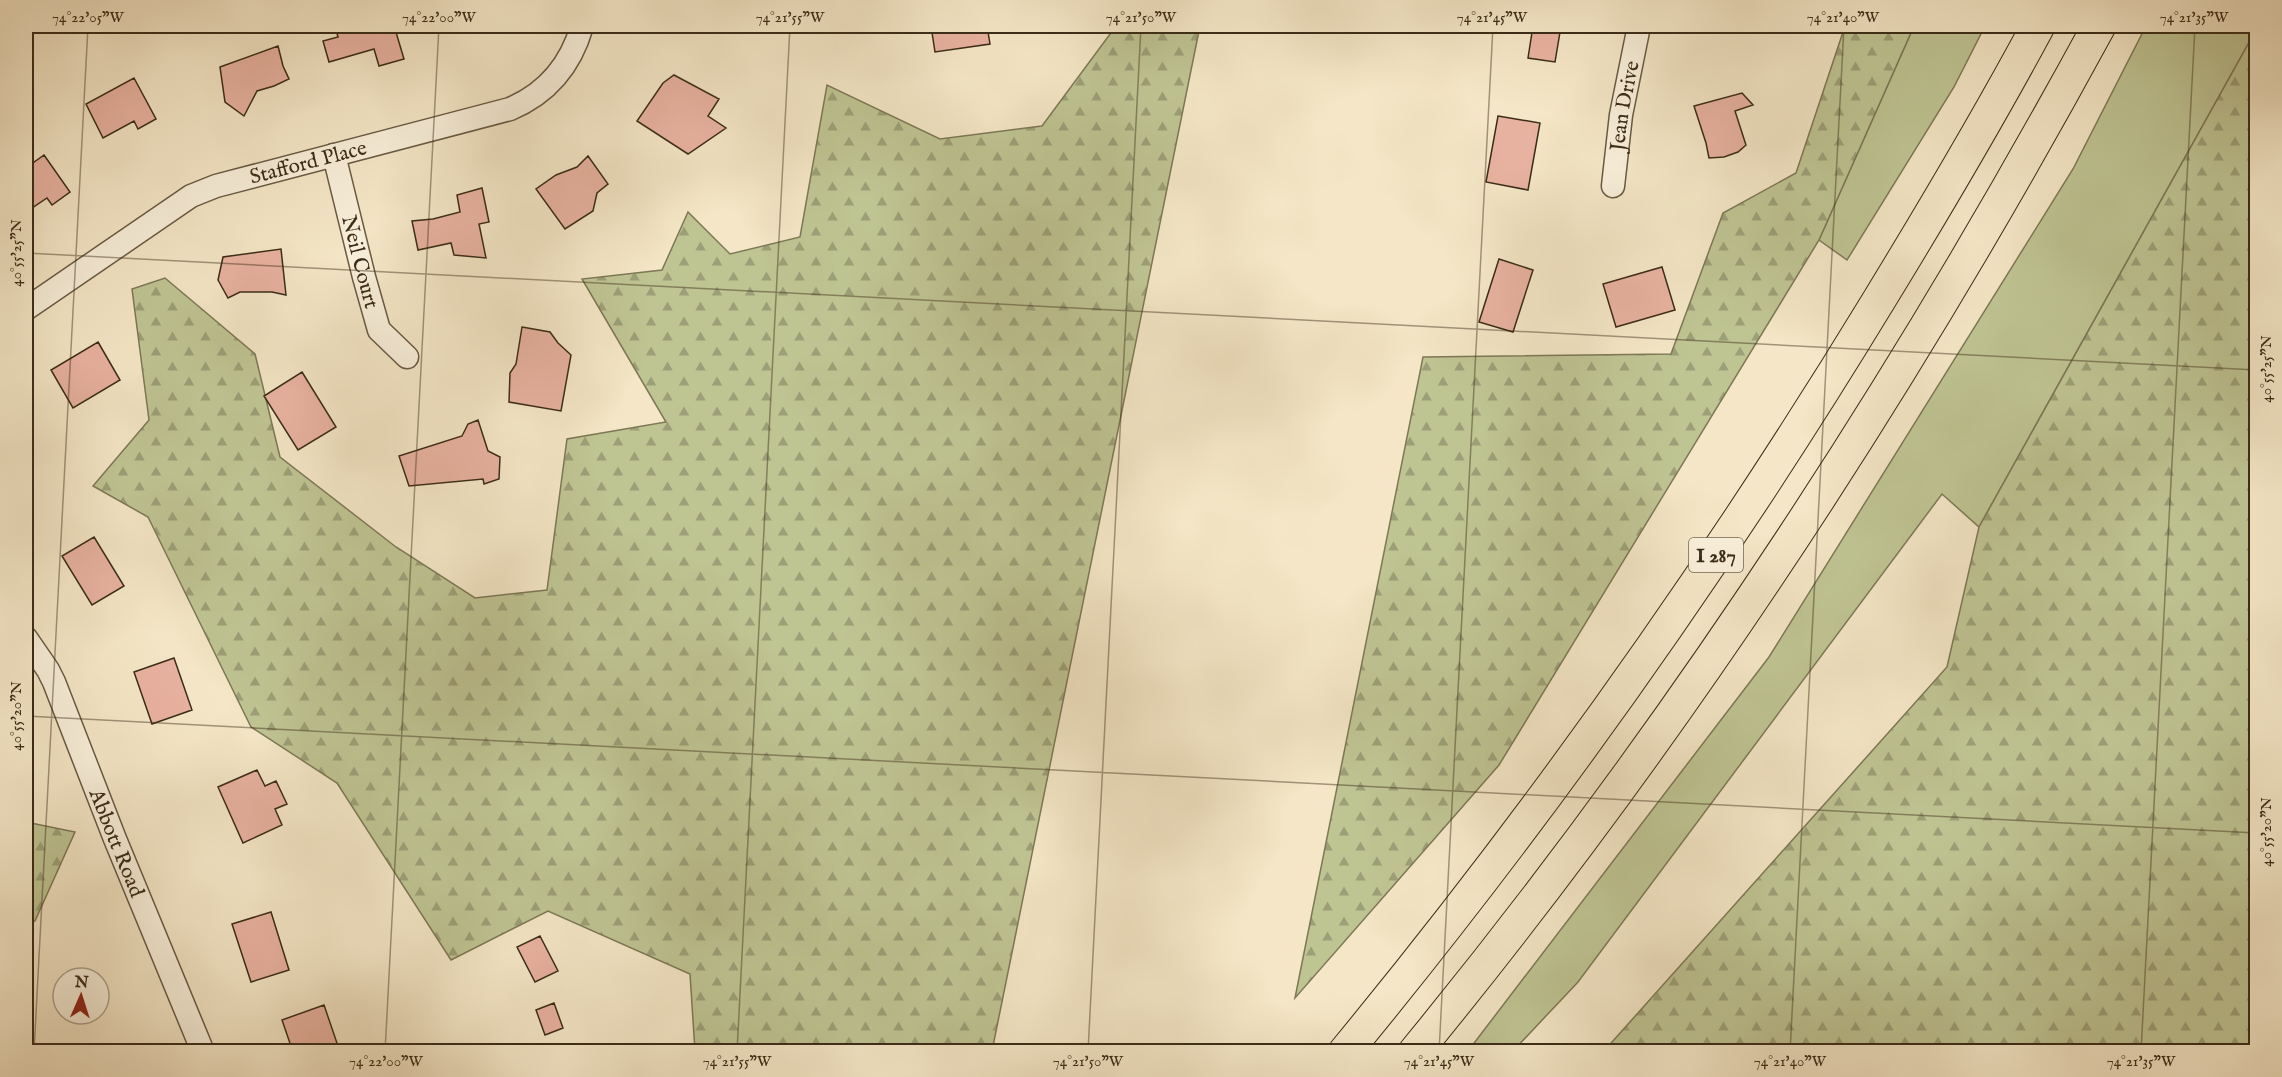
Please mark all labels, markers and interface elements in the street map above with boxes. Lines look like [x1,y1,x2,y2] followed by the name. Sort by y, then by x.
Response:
[52,8,125,27] text: 74°22'05"W
[402,8,477,27] text: 74°22'00"W
[756,8,825,27] text: 74°21'55"W
[1106,8,1177,27] text: 74°21'50"W
[1457,8,1528,27] text: 74°21'45"W
[1807,8,1880,27] text: 74°21'40"W
[2160,8,2229,27] text: 74°21'35"W
[1605,58,1647,155] street label: Jean Drive
[247,135,370,192] street label: Stafford Place
[334,213,384,312] street label: Neil Court
[7,219,26,287] text: 40°55'25"N
[2257,335,2276,403] text: 40°55'25"N
[1689,538,1743,572] road number: I 287
[7,681,26,751] text: 40°55'20"N
[81,784,150,902] street label: Abbott Road
[2257,797,2276,867] text: 40°55'20"N
[51,966,111,1026] north arrow
[73,973,89,993] text: N
[349,1052,424,1071] text: 74°22'00"W
[703,1052,772,1071] text: 74°21'55"W
[1053,1052,1124,1071] text: 74°21'50"W
[1404,1052,1475,1071] text: 74°21'45"W
[1754,1052,1827,1071] text: 74°21'40"W
[2107,1052,2176,1071] text: 74°21'35"W

